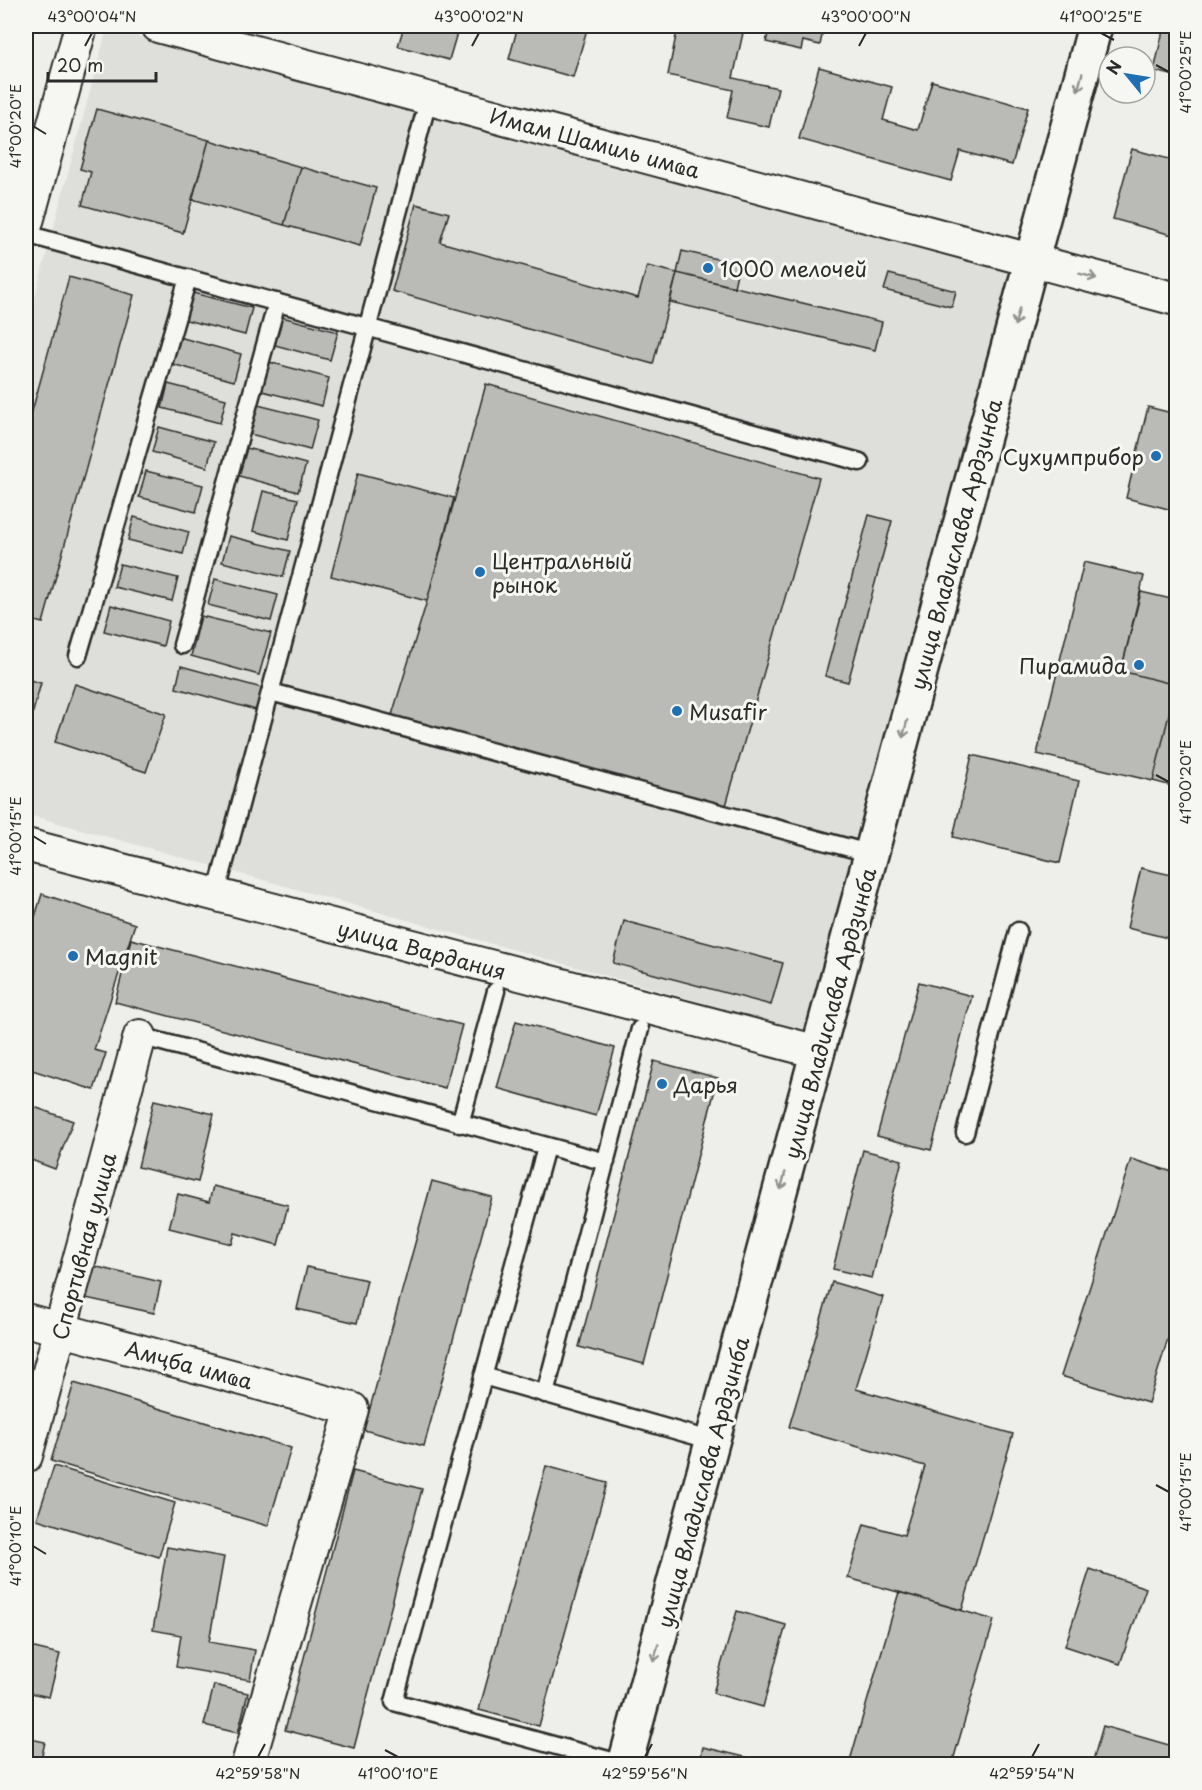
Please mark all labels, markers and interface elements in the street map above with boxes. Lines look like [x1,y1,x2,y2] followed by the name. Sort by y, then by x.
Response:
[47,4,137,27] text: 43°00'04"N
[434,4,524,27] text: 43°00'02"N
[821,4,911,27] text: 43°00'00"N
[1059,4,1143,27] text: 41°00'25"E
[1173,30,1196,114] text: 41°00'25"E
[48,45,156,83] scale bar
[1097,45,1157,105] north arrow
[57,51,103,78] text: 20 m
[1100,56,1127,78] text: N
[1074,72,1085,91] one-way arrow
[3,84,26,168] text: 41°00'20"E
[487,99,703,185] street label: Имам Шамиль имҩа
[720,252,867,284] place label: 1000 мелочей
[701,261,715,275] marker: 1000 мелочей
[1079,271,1098,282] one-way arrow
[1010,308,1022,327] one-way arrow
[901,395,1009,693] street label: улица Владислава Ардзинба
[1003,440,1144,472] place label: Сухумприбор
[1149,449,1163,463] marker: Сухумприбор
[492,544,632,600] place label: Центральный рынок
[473,565,487,579] marker: Центральный рынок
[1019,649,1128,681] place label: Пирамида
[1132,658,1146,672] marker: Пирамида
[689,695,767,727] place label: Musafir
[670,704,684,718] marker: Musafir
[899,719,911,738] one-way arrow
[1173,740,1196,824] text: 41°00'20"E
[3,796,26,876] text: 41°00'15"E
[775,864,883,1162] street label: улица Владислава Ардзинба
[334,911,510,987] street label: улица Вардания
[85,940,158,972] place label: Magnit
[66,949,80,963] marker: Magnit
[673,1068,738,1100] place label: Дарья
[655,1077,669,1091] marker: Дарья
[43,1148,124,1343] street label: Спортивная улица
[777,1171,789,1190] one-way arrow
[122,1332,256,1396] street label: Амҷба имҩа
[648,1333,756,1631] street label: улица Владислава Ардзинба
[1173,1452,1196,1532] text: 41°00'15"E
[3,1506,26,1586] text: 41°00'10"E
[650,1643,661,1662] one-way arrow
[215,1761,301,1784] text: 42°59'58"N
[358,1761,438,1784] text: 41°00'10"E
[602,1761,688,1784] text: 42°59'56"N
[989,1761,1075,1784] text: 42°59'54"N

